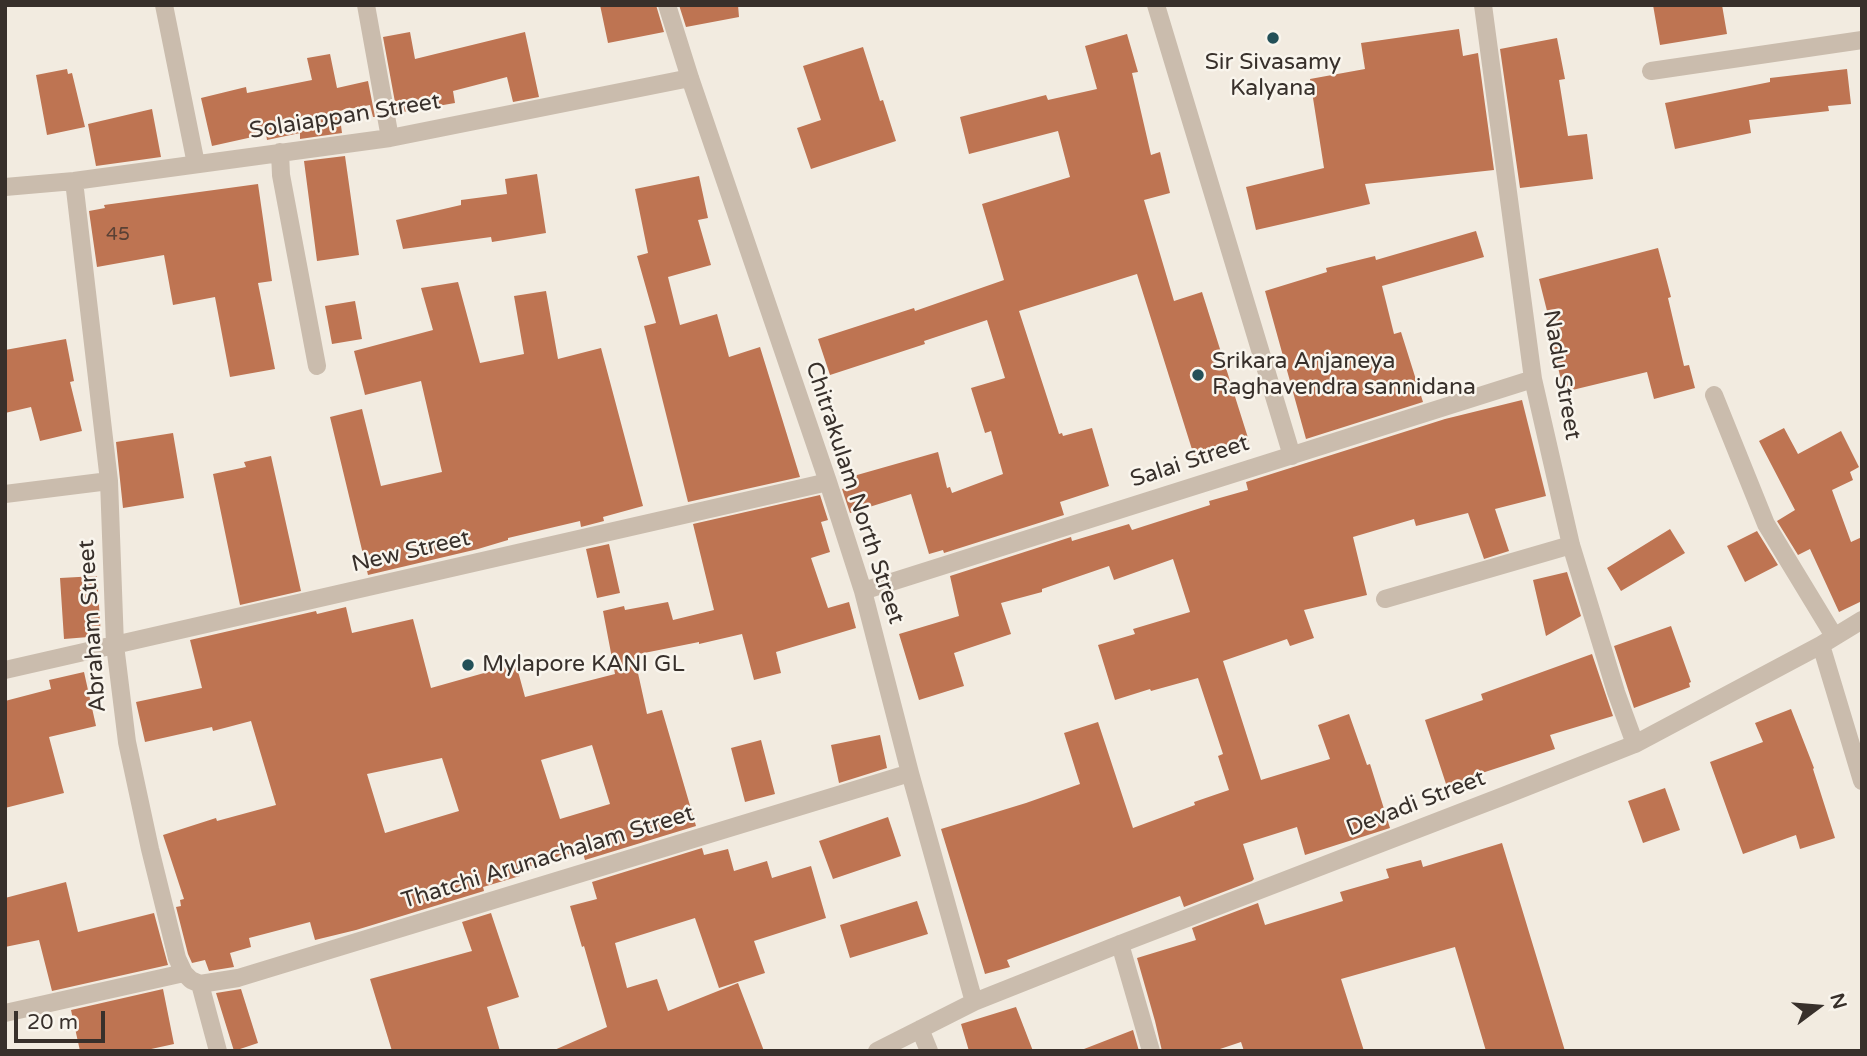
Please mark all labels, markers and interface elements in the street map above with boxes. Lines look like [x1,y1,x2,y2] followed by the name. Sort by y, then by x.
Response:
[1265,30,1281,46] marker: Sir Sivasamy Kalyana
[1205,49,1341,103] place label: Sir Sivasamy Kalyana
[247,88,443,146] street label: Solaiappan Street
[106,224,130,246] house number: 45
[1536,308,1586,442] street label: Nadu Street
[1212,348,1476,402] place label: Srikara Anjaneya Raghavendra sannidana
[799,358,909,628] street label: Chitrakulam North Street
[1190,367,1206,383] marker: Srikara Anjaneya Raghavendra sannidana
[1127,430,1253,494] street label: Salai Street
[349,525,473,579] street label: New Street
[73,539,113,713] street label: Abraham Street
[482,651,685,679] place label: Mylapore KANI GL
[460,657,476,673] marker: Mylapore KANI GL
[1343,765,1489,843] street label: Devadi Street
[398,800,698,916] street label: Thatchi Arunachalam Street
[1783,972,1853,1042] north arrow
[1826,991,1851,1012] text: N
[18,996,108,1040] scale bar
[27,1010,78,1035] text: 20 m

